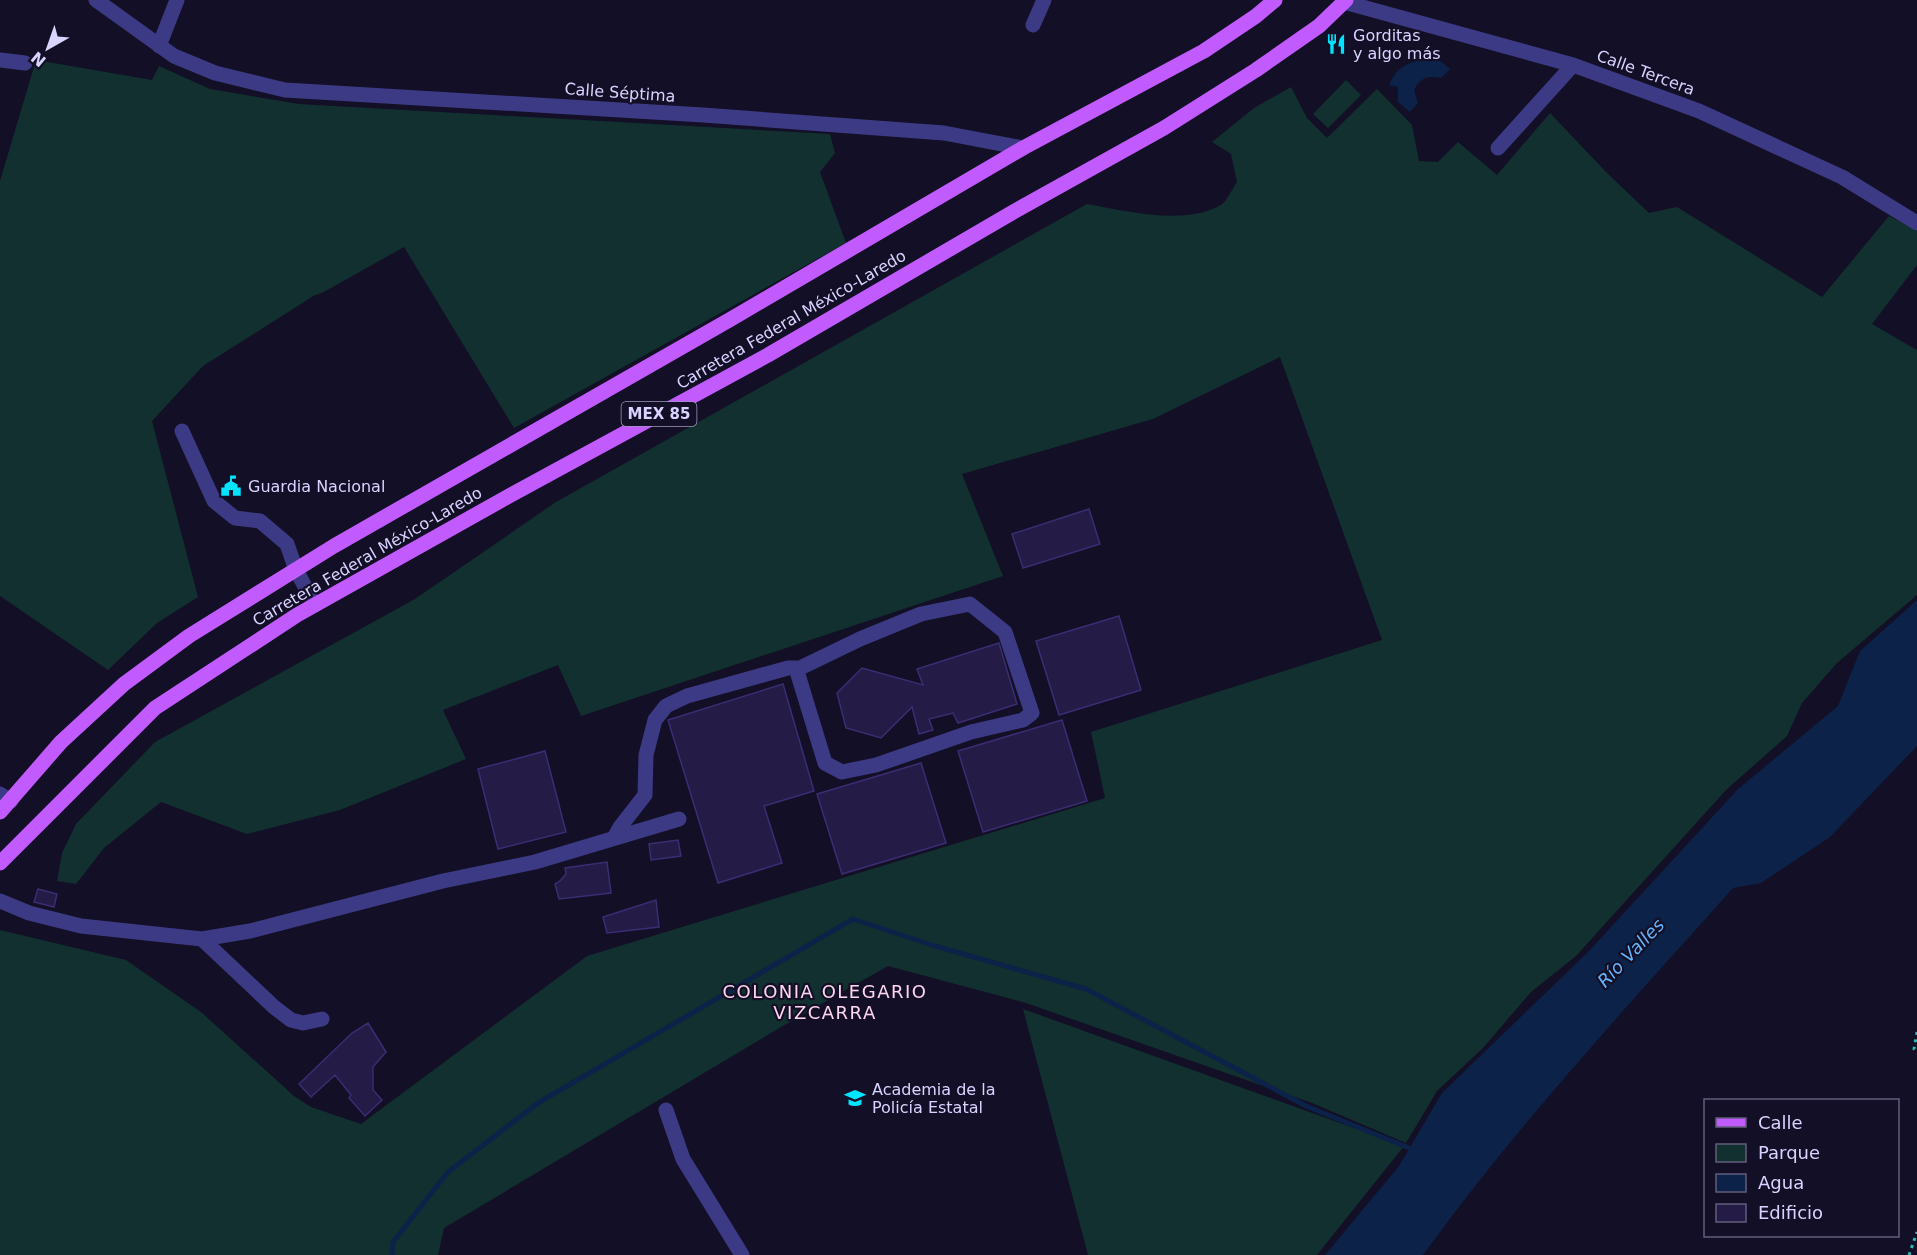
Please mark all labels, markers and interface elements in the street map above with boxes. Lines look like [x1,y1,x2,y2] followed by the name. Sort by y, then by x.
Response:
[18,18,78,78] north arrow
[1353,26,1441,63] place label: Gorditas y algo más
[1324,32,1348,56] restaurant icon: Gorditas y algo más
[1594,46,1697,99] street label: Calle Tercera
[27,48,50,71] text: N
[564,79,676,106] street label: Calle Séptima
[673,246,909,393] street label: Carretera Federal México-Laredo
[622,402,696,426] road number: MEX 85
[219,474,243,498] public building icon: Guardia Nacional
[248,477,385,496] place label: Guardia Nacional
[249,483,485,630] street label: Carretera Federal México-Laredo
[1593,914,1668,991] water label: Río Valles
[723,981,927,1023] district label: COLONIA OLEGARIO VIZCARRA
[872,1080,996,1117] place label: Academia de la Policía Estatal
[843,1086,867,1110] school or university icon: Academia de la Policía Estatal
[1704,1099,1899,1237] legend
[1758,1112,1803,1133] text: Calle
[1758,1142,1820,1163] text: Parque
[1758,1172,1804,1193] text: Agua
[1758,1202,1823,1223] text: Edificio

